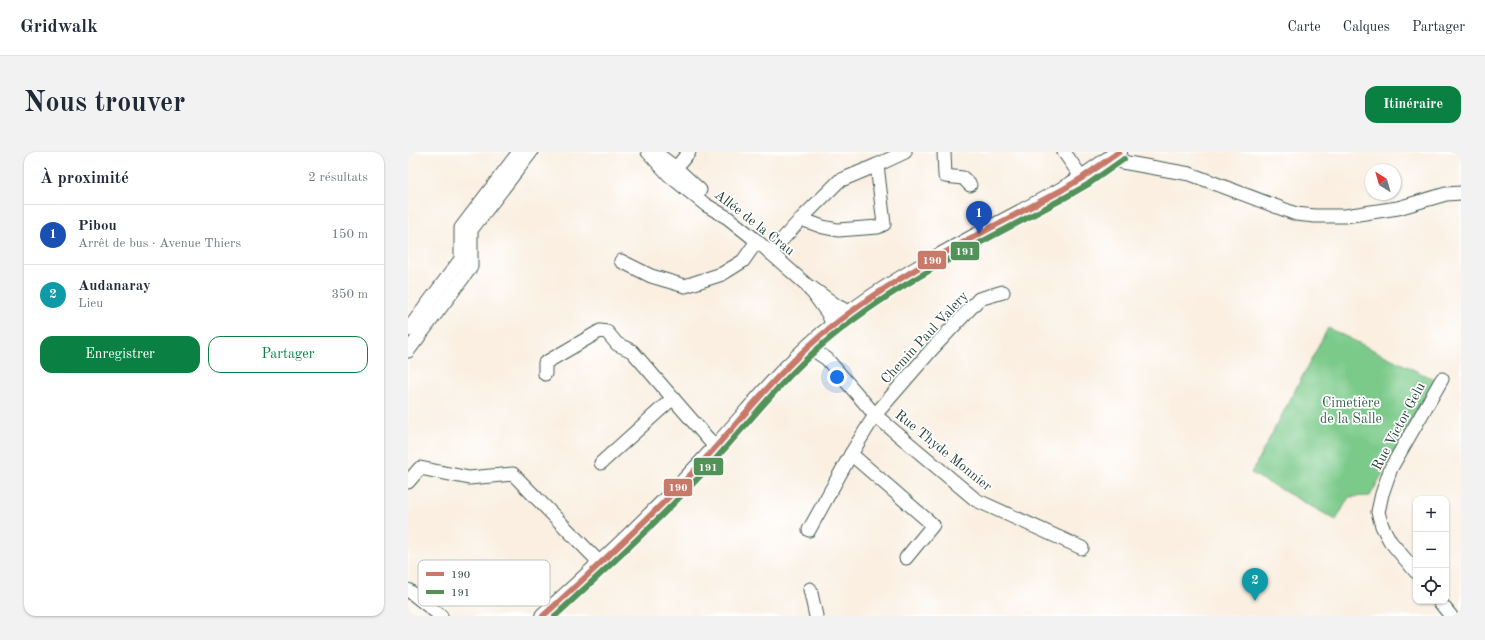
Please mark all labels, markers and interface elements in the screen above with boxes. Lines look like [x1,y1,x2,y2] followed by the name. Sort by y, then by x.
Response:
[20,18,98,37] text: Gridwalk
[1287,20,1321,34] text: Carte
[1343,20,1390,34] text: Calques
[1412,20,1465,34] text: Partager
[1365,86,1461,123] button: Itinéraire
[24,90,185,118] text: Nous trouver
[1365,164,1401,200] north arrow
[40,170,129,187] text: À proximité
[308,171,368,184] text: 2 résultats
[712,187,797,258] street label: Allée de la Crau
[966,201,992,234] pin: 1
[78,219,117,234] text: Pibou
[49,228,57,241] text: 1
[331,228,368,241] text: 150 m
[78,237,241,250] text: Arrêt de bus · Avenue Thiers
[950,241,980,261] line badge: 191
[955,247,975,258] text: 191
[917,250,947,270] line badge: 190
[922,256,942,267] text: 190
[78,279,151,294] text: Audanaray
[49,288,57,301] text: 2
[331,288,368,301] text: 350 m
[878,288,971,387] street label: Chemin Paul Valery
[78,297,103,310] text: Lieu
[40,336,200,373] button: Enregistrer
[208,336,368,373] button: Partager
[827,367,847,387] your location
[1370,380,1428,473] street label: Rue Victor Gelu
[1320,396,1382,426] park label: Cimetière de la Salle
[892,408,994,494] street label: Rue Thyde Monnier
[693,457,724,476] line badge: 191
[698,463,718,474] text: 191
[663,478,693,497] line badge: 190
[668,483,688,494] text: 190
[1413,496,1449,604] map controls
[1413,496,1449,532] button: +
[1413,532,1449,568] button: −
[418,560,550,606] legend
[1242,568,1268,601] pin: 2
[1413,568,1449,604] button: locate
[451,570,470,581] text: 190
[451,588,470,599] text: 191

